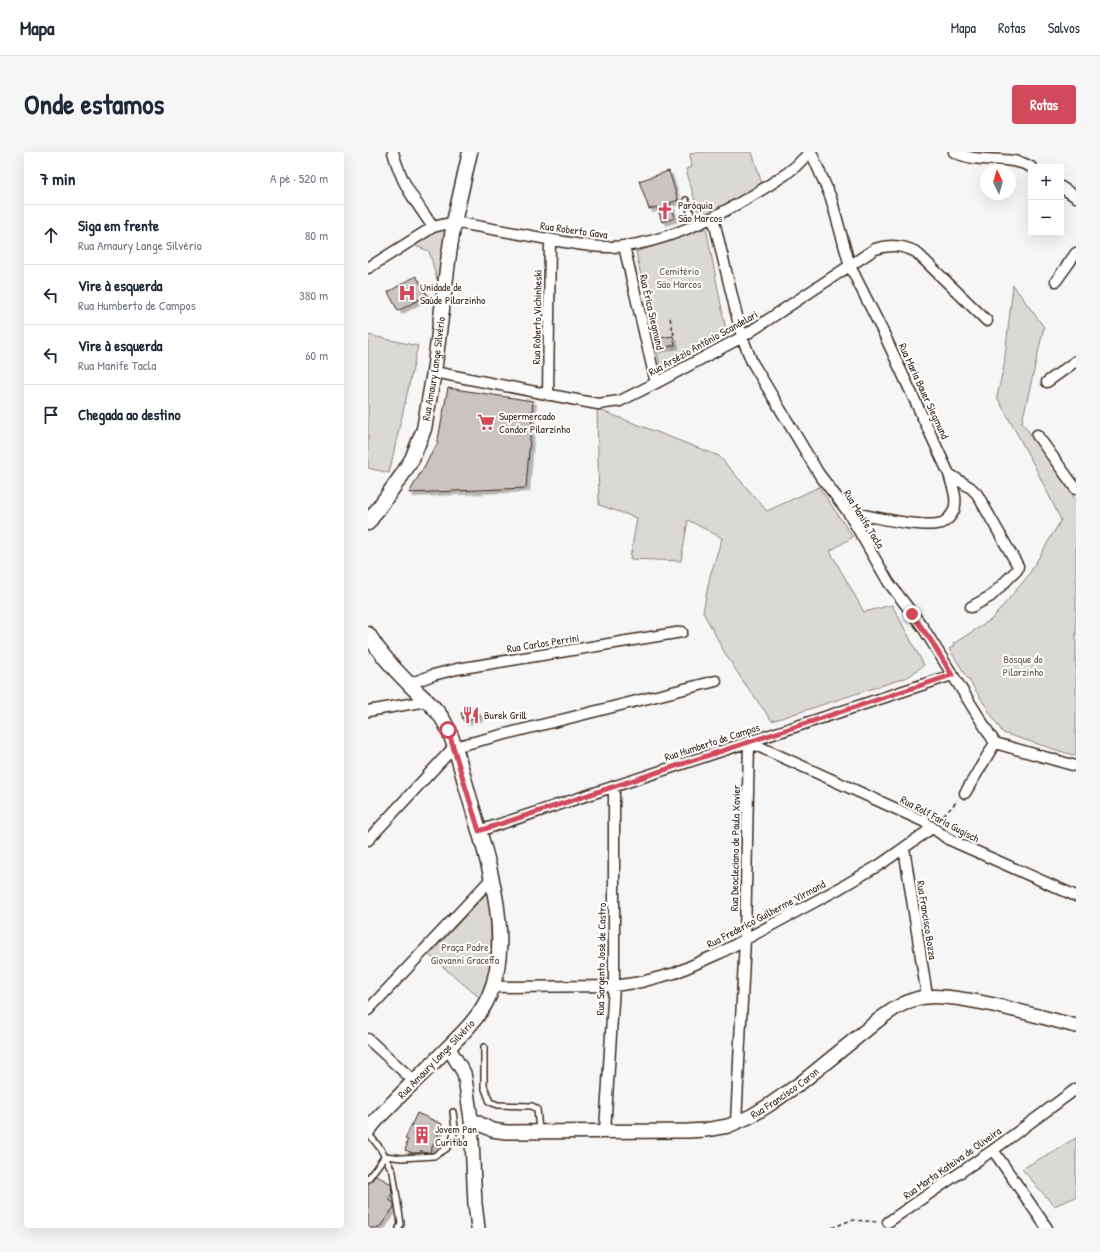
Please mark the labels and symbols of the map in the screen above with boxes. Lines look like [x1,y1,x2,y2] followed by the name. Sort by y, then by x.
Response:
[980,164,1016,200] north arrow
[678,198,722,225] place label: Paróquia São Marcos
[655,201,675,221] church icon: Paróquia São Marcos
[539,218,609,242] street label: Rua Roberto Gava
[657,264,701,291] park label: Cemitério São Marcos
[529,269,545,365] street label: Rua Roberto Vichinheski
[637,273,668,352] street label: Rua Érica Siegmund
[420,280,486,307] place label: Unidade de Saúde Pilarzinho
[397,283,417,303] hospital icon: Unidade de Saúde Pilarzinho
[646,307,760,379] street label: Rua Arsézio Antônio Scandelari
[419,315,448,422] street label: Rua Amaury Lange Silvério
[896,341,953,442] street label: Rua Maria Bauer Siegmund
[499,409,571,436] place label: Supermercado Condor Pilarzinho
[476,412,496,432] supermarket icon: Supermercado Condor Pilarzinho
[840,487,888,551] street label: Rua Manife Tacla
[903,605,921,623] route end
[506,630,580,656] street label: Rua Carlos Perrini
[1003,652,1044,679] park label: Bosque do Pilarzinho
[461,705,481,725] restaurant icon: Burek Grill
[484,708,527,722] place label: Burek Grill
[662,720,762,764] street label: Rua Humberto de Campos
[439,721,457,739] route start
[727,784,743,911] street label: Rua Deocleciano de Paula Xavier
[898,792,982,846] street label: Rua Rolf Faria Gugisch
[704,876,828,951] street label: Rua Frederico Guilherme Virmond
[914,879,940,961] street label: Rua Francisco Bozza
[593,902,609,1015] street label: Rua Sargento José de Castro
[431,940,500,967] park label: Praça Padre Giovanni Graceffa
[395,1016,478,1102] street label: Rua Amaury Lange Silvério
[748,1064,822,1122] street label: Rua Francisco Caron
[435,1122,477,1149] place label: Jovem Pan Curitiba
[900,1123,1004,1202] street label: Rua Marta Kateiva de Oliveira
[412,1125,432,1145] building icon: Jovem Pan Curitiba

